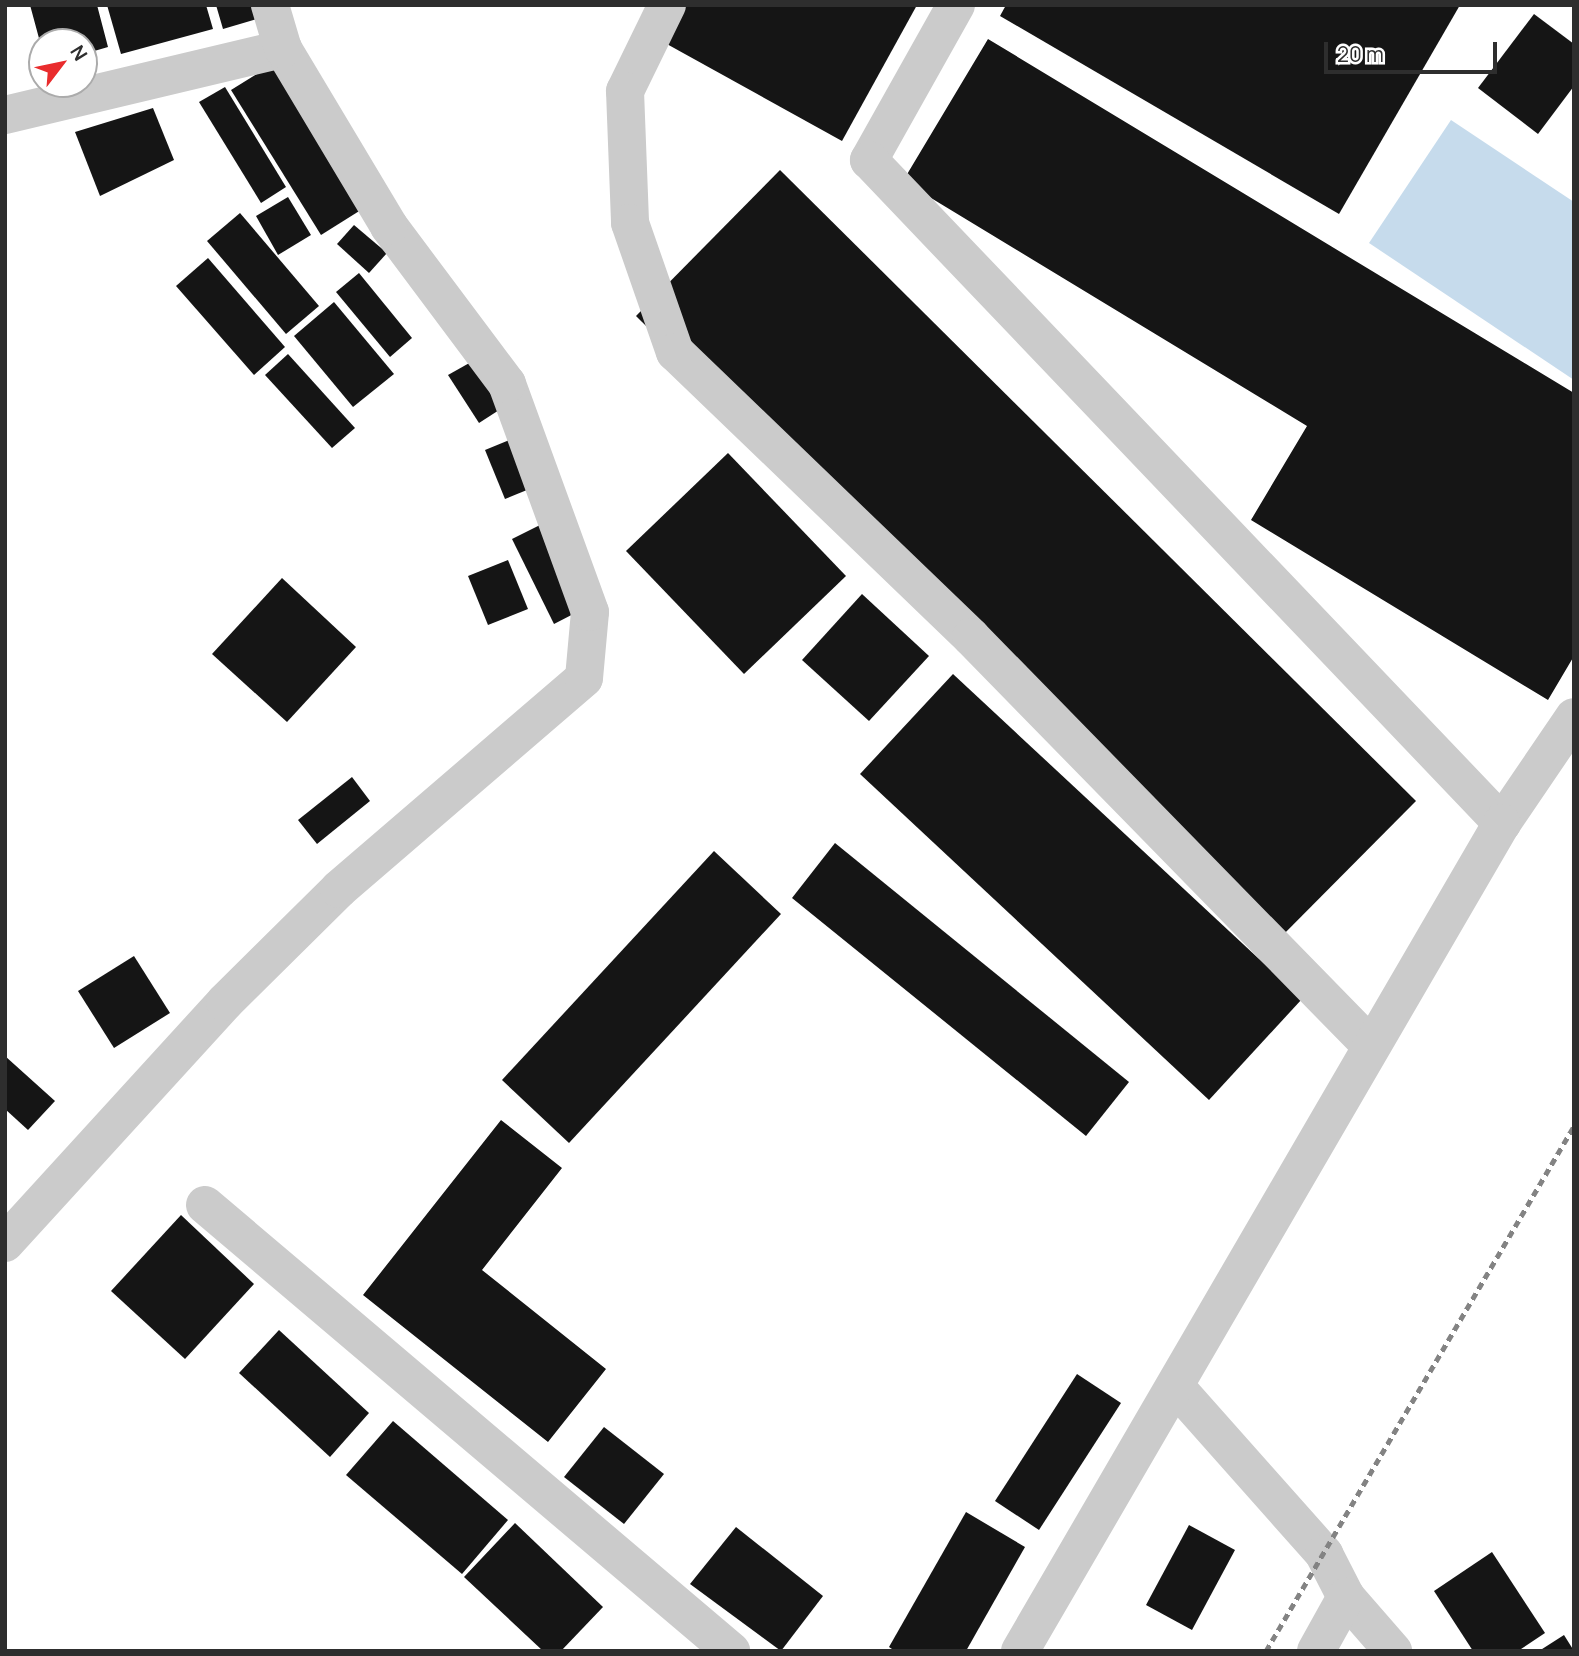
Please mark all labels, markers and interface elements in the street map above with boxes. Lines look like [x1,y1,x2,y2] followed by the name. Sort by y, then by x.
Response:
[28,28,98,98] north arrow
[1327,28,1500,72] scale bar
[64,40,94,66] text: N
[1337,40,1384,68] text: 20 m

